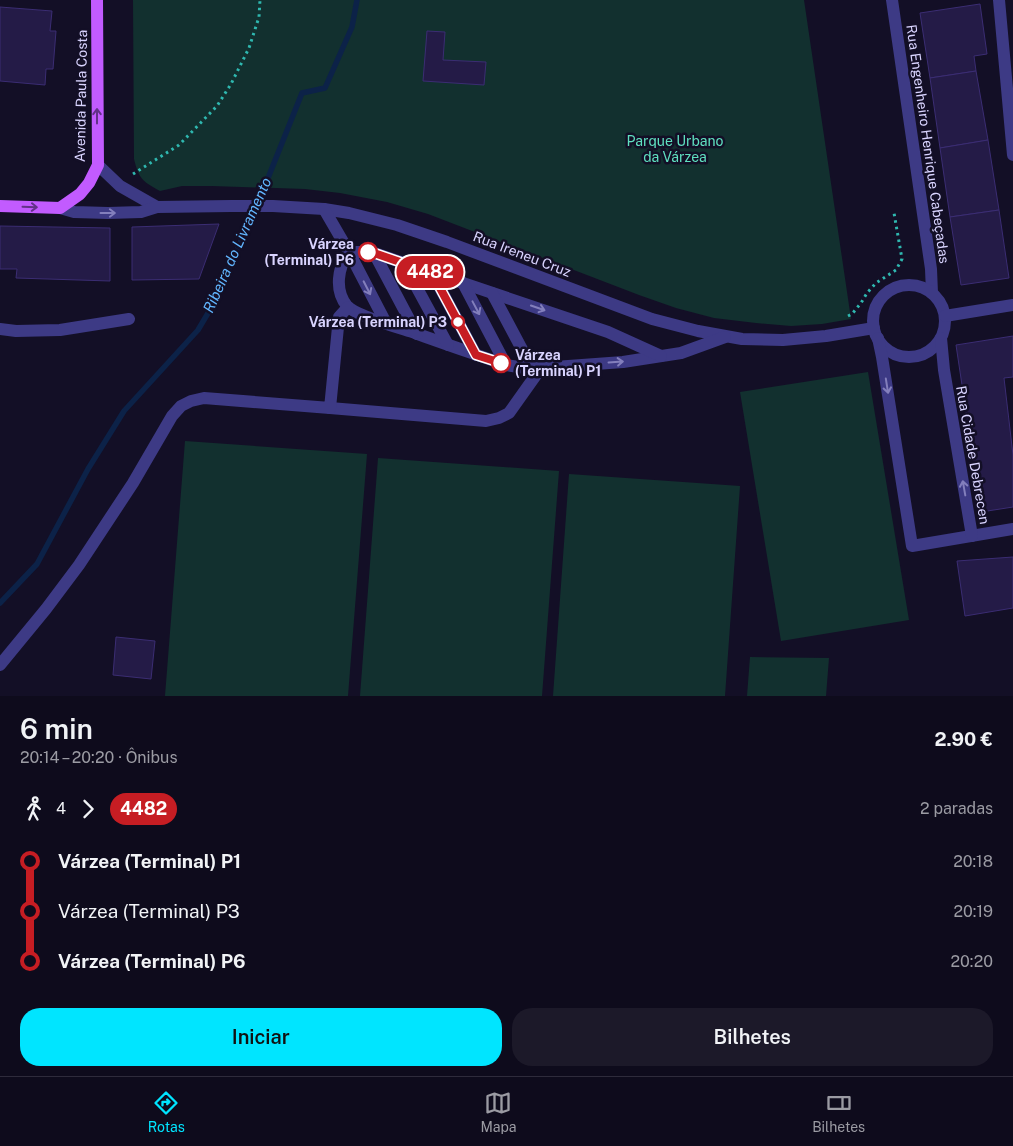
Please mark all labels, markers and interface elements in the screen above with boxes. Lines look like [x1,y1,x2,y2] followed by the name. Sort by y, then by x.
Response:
[903,24,953,264] street label: Rua Engenheiro Henrique Cabeçadas
[72,30,90,162] street label: Avenida Paula Costa
[92,108,102,124] one-way arrow
[627,133,724,165] park label: Parque Urbano da Várzea
[200,175,274,315] water label: Ribeira do Livramento
[21,202,37,212] one-way arrow
[99,208,115,218] one-way arrow
[471,228,573,280] street label: Rua Ireneu Cruz
[265,236,354,268] place label: Várzea (Terminal) P6
[358,242,378,262] marker: Várzea (Terminal) P6
[395,256,465,288] line badge: 4482
[406,261,454,282] text: 4482
[363,280,372,295] one-way arrow
[472,300,481,315] one-way arrow
[530,304,546,314] one-way arrow
[309,314,447,330] place label: Várzea (Terminal) P3
[451,315,465,329] marker: Várzea (Terminal) P3
[515,347,601,379] place label: Várzea (Terminal) P1
[491,353,511,373] marker: Várzea (Terminal) P1
[607,358,623,367] one-way arrow
[882,378,892,394] one-way arrow
[953,385,993,525] street label: Rua Cidade Debrecen
[958,480,968,496] one-way arrow
[20,712,93,745] text: 6 min
[934,728,993,750] text: 2.90 €
[20,748,178,767] text: 20:14 – 20:20 · Ônibus
[20,795,48,823] icon: walk
[74,795,102,823] icon: forward
[120,798,167,819] text: 4482
[56,799,66,818] text: 4
[920,799,993,818] text: 2 paradas
[58,850,241,872] text: Várzea (Terminal) P1
[953,852,993,871] text: 20:18
[58,900,240,922] text: Várzea (Terminal) P3
[954,902,993,921] text: 20:19
[58,950,246,972] text: Várzea (Terminal) P6
[950,952,993,971] text: 20:20
[20,1008,502,1066] button: Iniciar
[512,1008,993,1066] button: Bilhetes
[148,1089,185,1135] tab: Rotas
[480,1089,517,1135] tab: Mapa
[812,1089,865,1135] tab: Bilhetes

